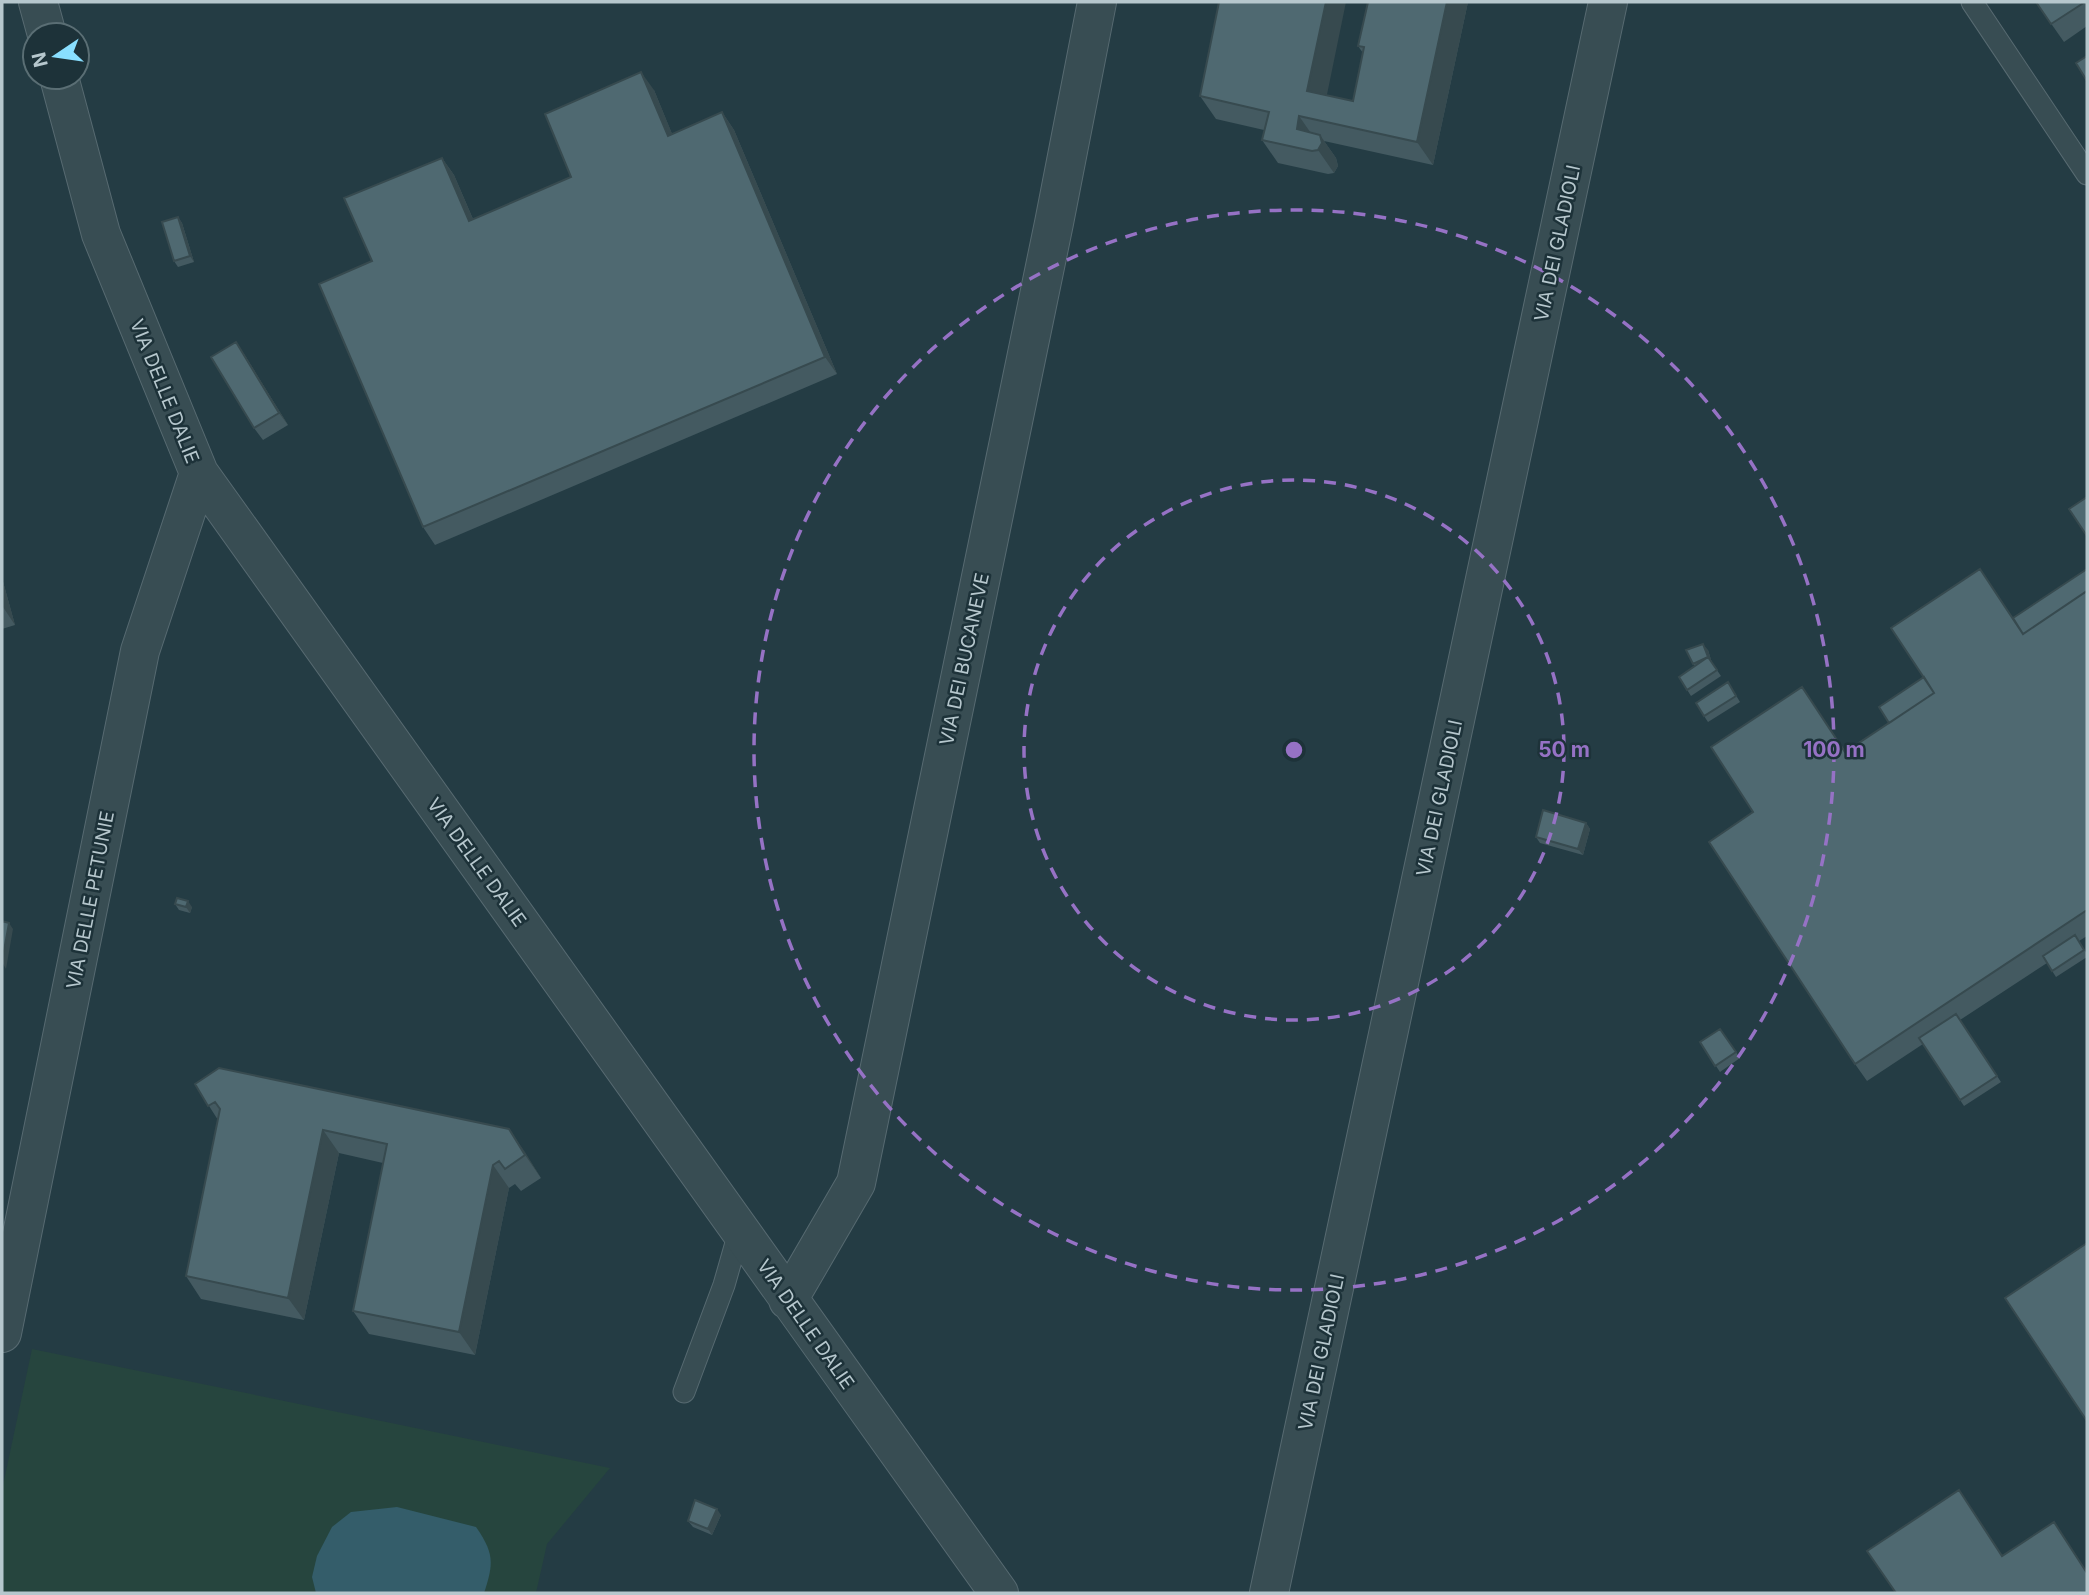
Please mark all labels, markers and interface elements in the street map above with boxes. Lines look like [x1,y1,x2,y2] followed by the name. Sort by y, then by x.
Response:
[21,21,91,91] north arrow
[27,50,53,69] text: N
[1530,163,1585,323] street label: VIA DEI GLADIOLI
[125,316,204,467] street label: VIA DELLE DALIE
[935,571,994,747] street label: VIA DEI BUCANEVE
[1412,718,1467,878] street label: VIA DEI GLADIOLI
[1538,737,1590,762] text: 50 m
[1803,737,1865,762] text: 100 m
[1282,738,1306,762] centre of rings
[422,793,531,931] street label: VIA DELLE DALIE
[62,809,119,991] street label: VIA DELLE PETUNIE
[752,1255,859,1394] street label: VIA DELLE DALIE
[1294,1272,1349,1432] street label: VIA DEI GLADIOLI

